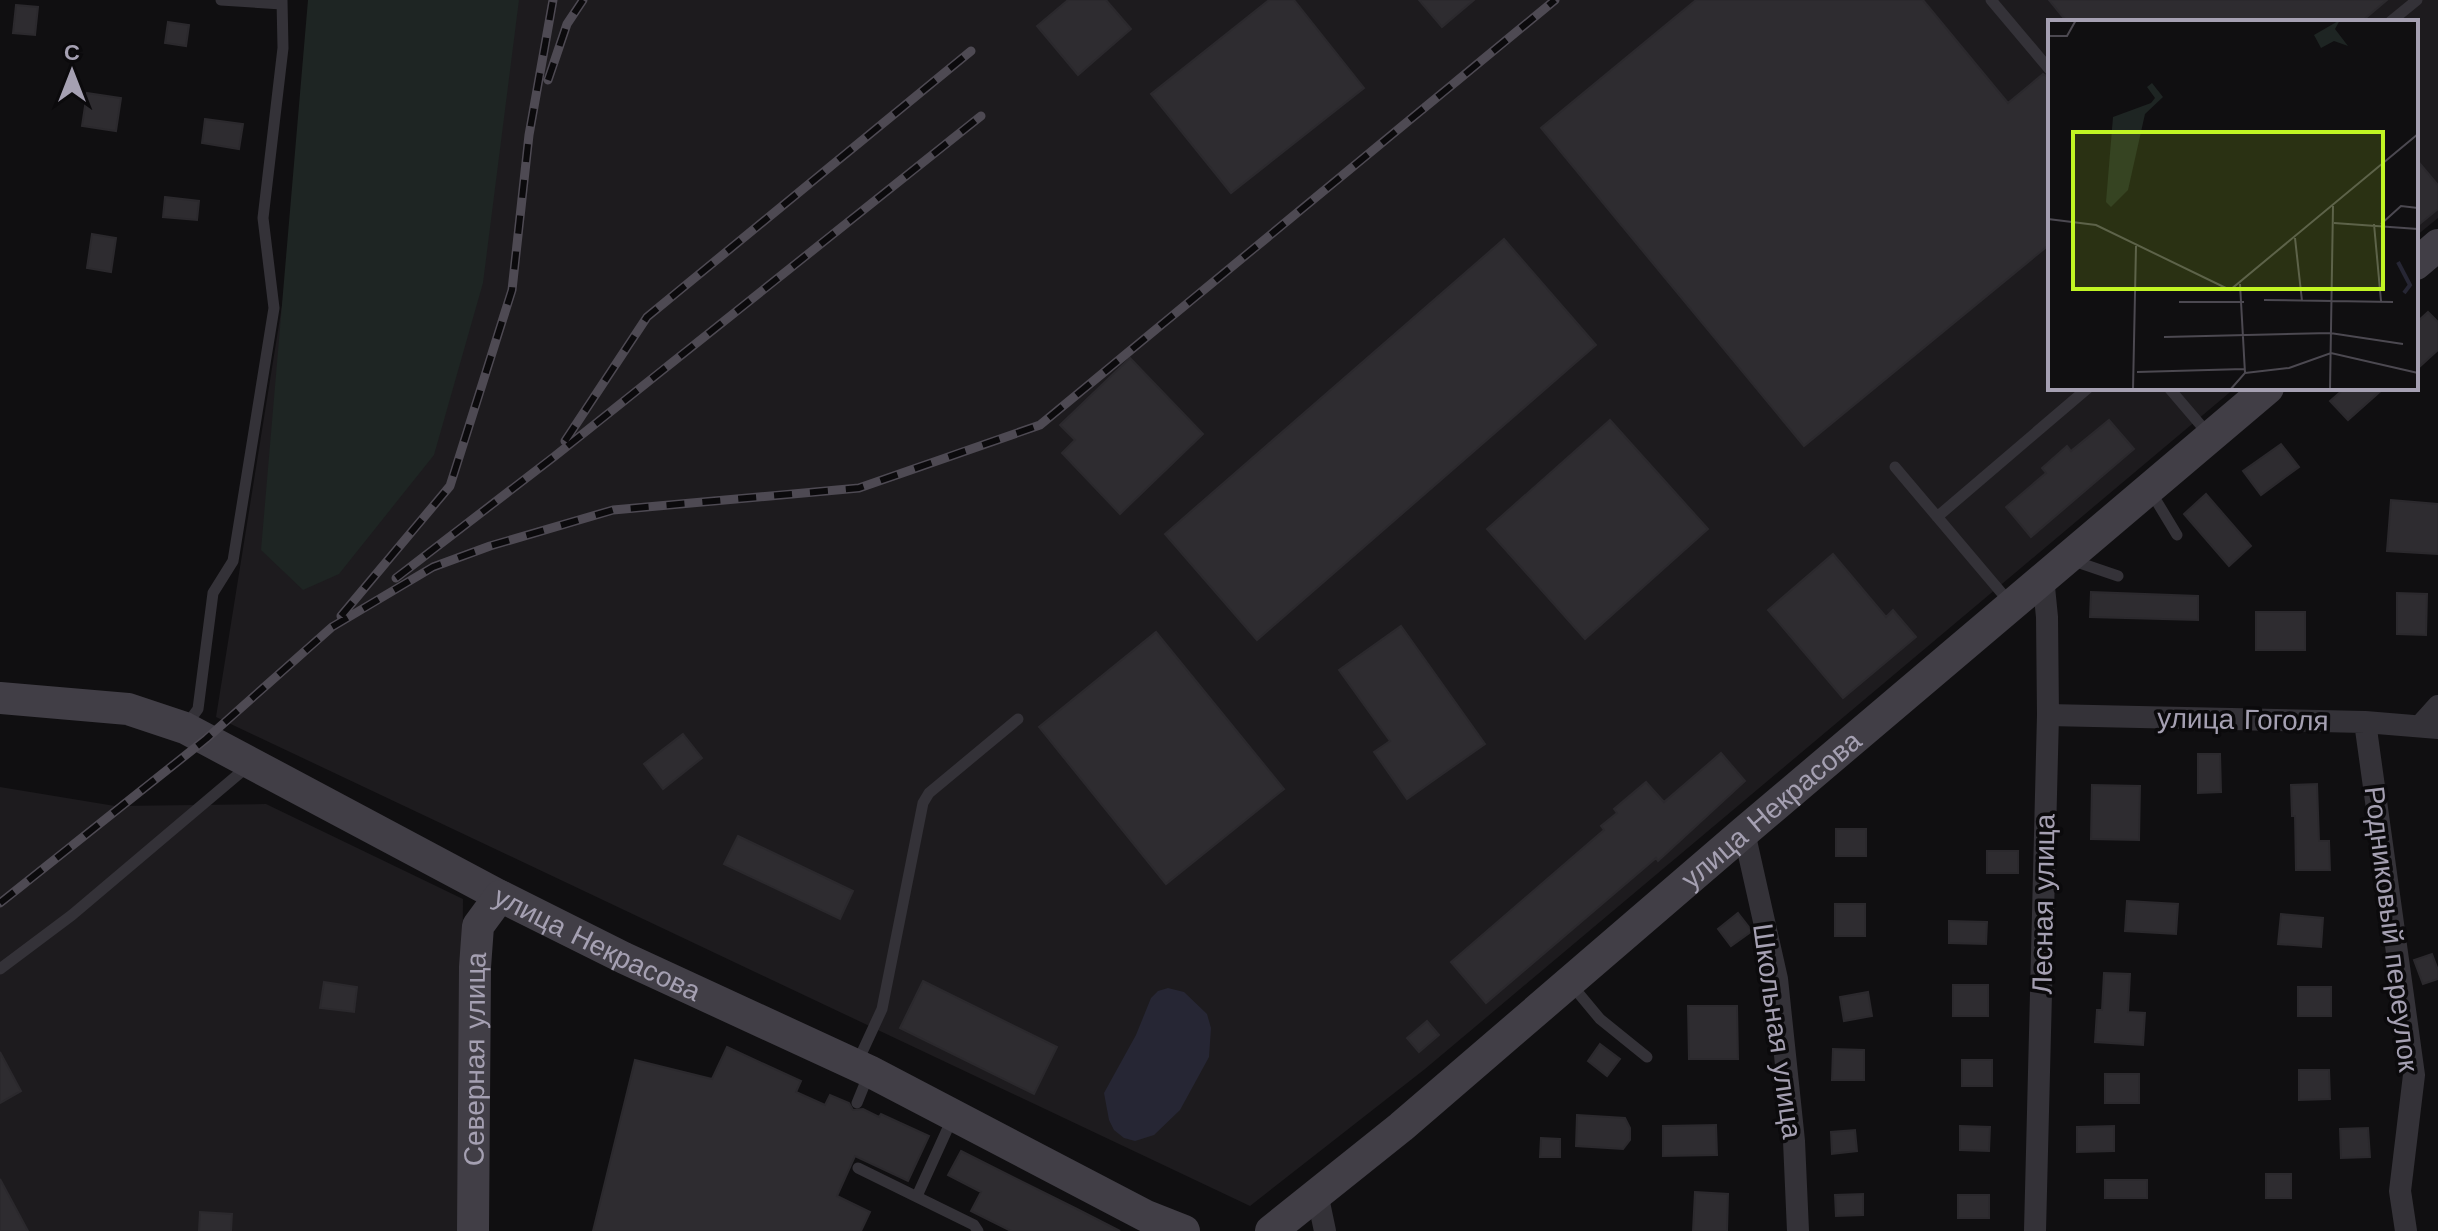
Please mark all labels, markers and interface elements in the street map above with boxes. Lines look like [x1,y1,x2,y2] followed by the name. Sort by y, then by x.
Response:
[2048,20,2418,390] inset map
[32,32,112,112] north arrow
[64,40,80,65] text: С
[2157,702,2329,737] street label: улица Гоголя
[1675,724,1868,896] street label: улица Некрасова
[2358,784,2425,1075] street label: Родниковый переулок
[2025,813,2062,995] street label: Лесная улица
[488,880,706,1008] street label: улица Некрасова
[1746,921,1809,1141] street label: Школьная улица
[457,950,493,1166] street label: Северная улица

